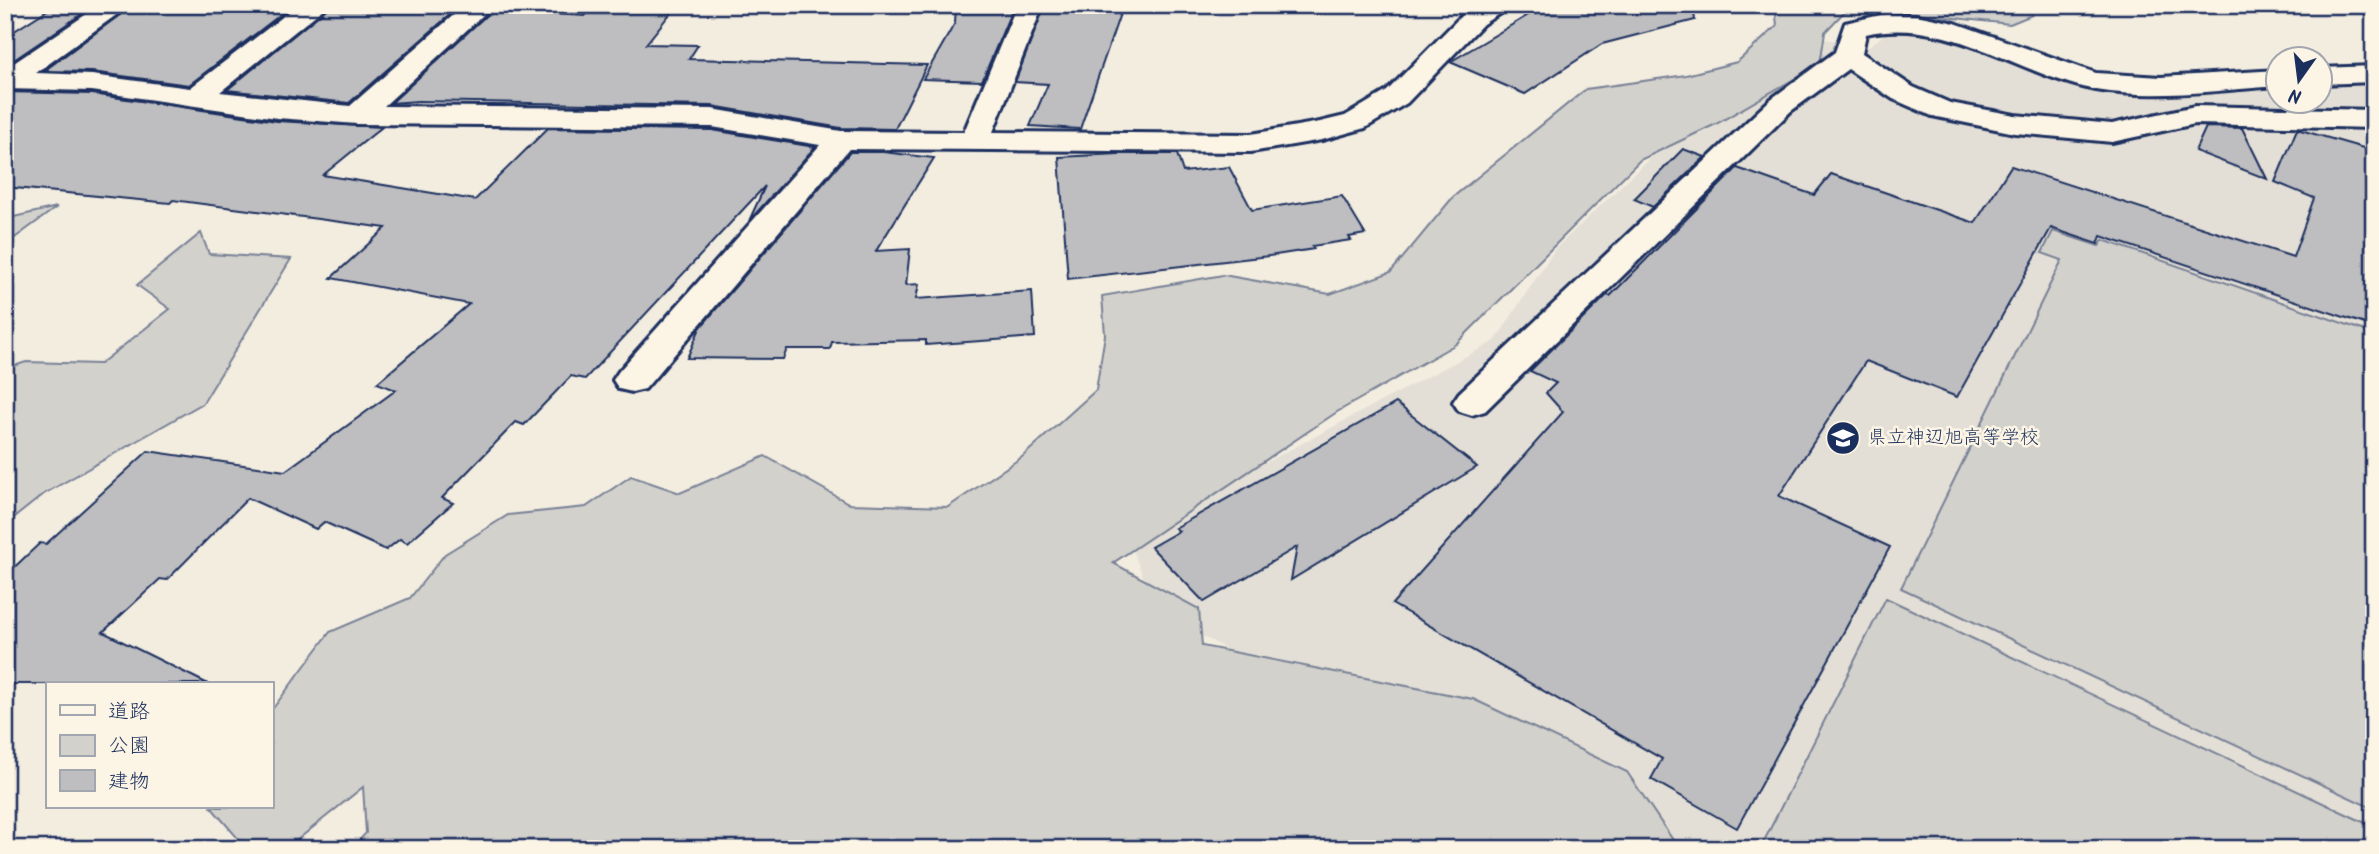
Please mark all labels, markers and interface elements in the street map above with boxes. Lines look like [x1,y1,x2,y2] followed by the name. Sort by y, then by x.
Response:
[2264,46,2334,116] north arrow
[2286,79,2305,111] text: N
[1824,419,1862,457] school or university icon: 県立神辺旭高等学校
[1868,423,2039,453] place label: 県立神辺旭高等学校
[46,682,273,808] legend
[108,696,150,729] text: 道路
[108,730,150,763] text: 公園
[108,766,150,799] text: 建物

